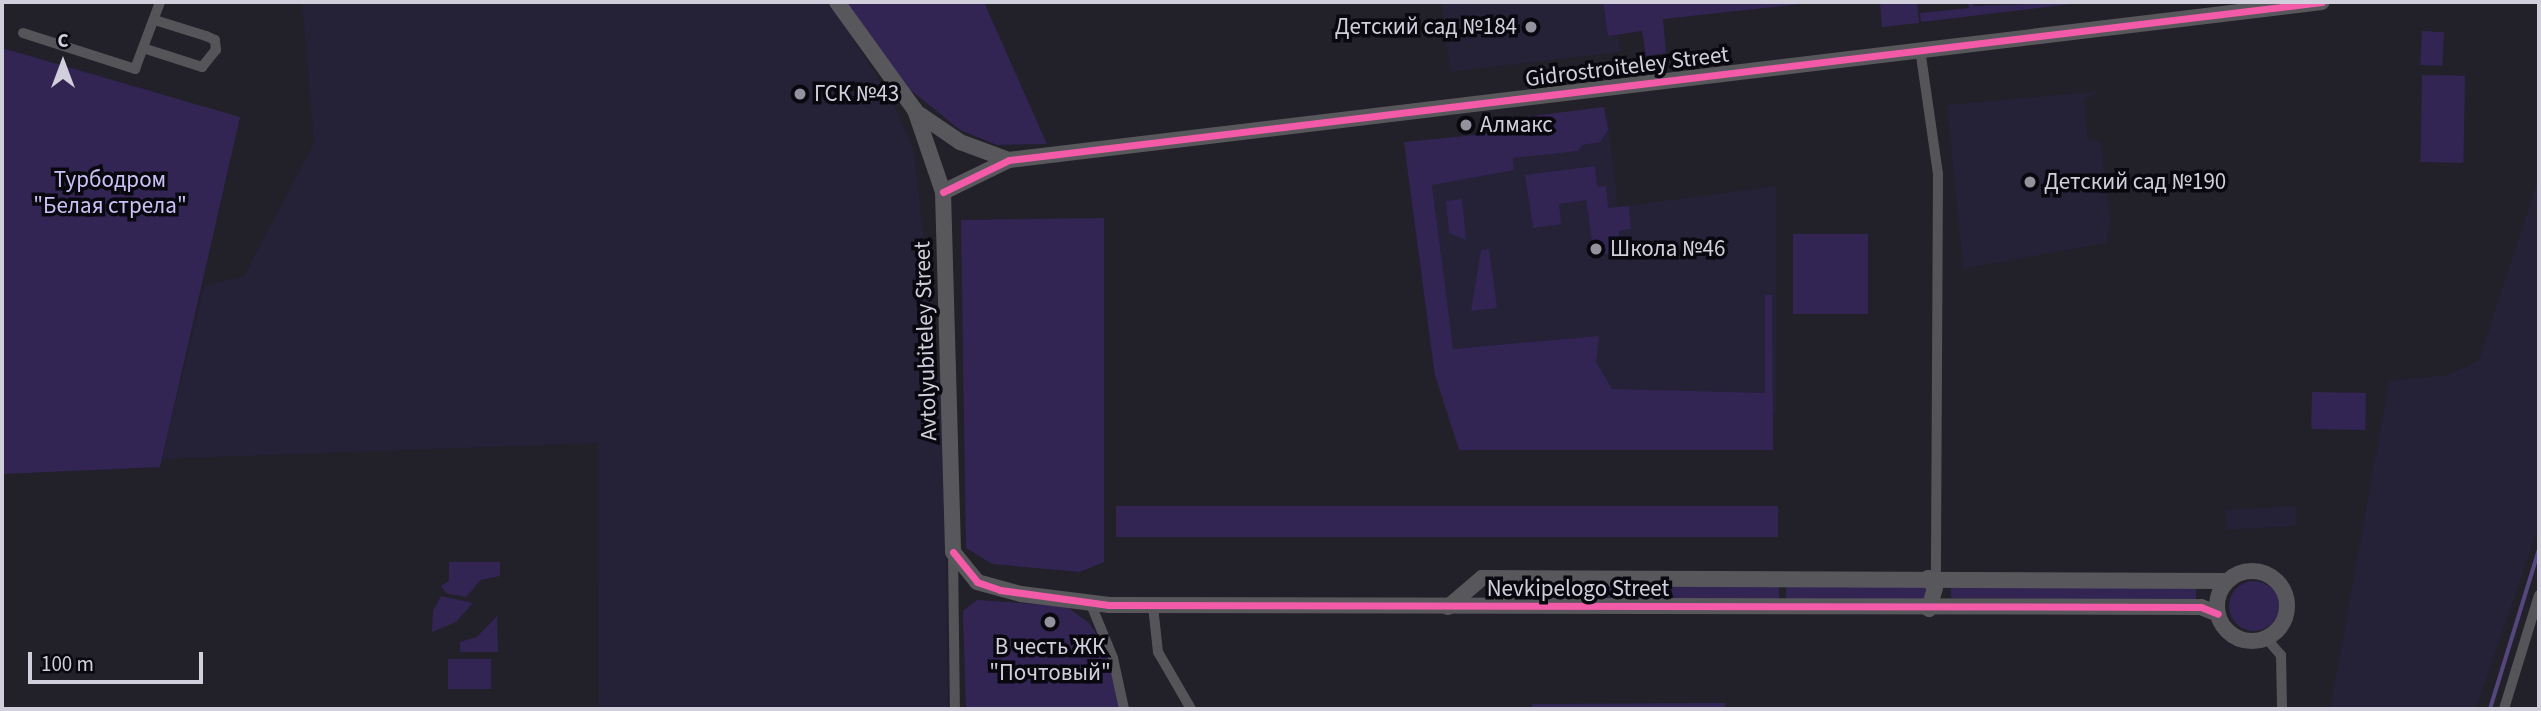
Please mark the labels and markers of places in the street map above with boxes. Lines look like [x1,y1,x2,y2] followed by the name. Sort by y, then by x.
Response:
[1335,13,1517,41] place label: Детский сад №184
[1523,19,1539,35] marker: Детский сад №184
[814,80,899,108] place label: ГСК №43
[792,86,808,102] marker: ГСК №43
[1480,111,1553,139] place label: Алмакс
[1458,117,1474,133] marker: Алмакс
[2044,168,2226,196] place label: Детский сад №190
[2022,174,2038,190] marker: Детский сад №190
[1610,235,1725,263] place label: Школа №46
[1588,241,1604,257] marker: Школа №46
[1042,614,1058,630] marker: В честь ЖК "Почтовый"
[989,633,1111,687] place label: В честь ЖК "Почтовый"

